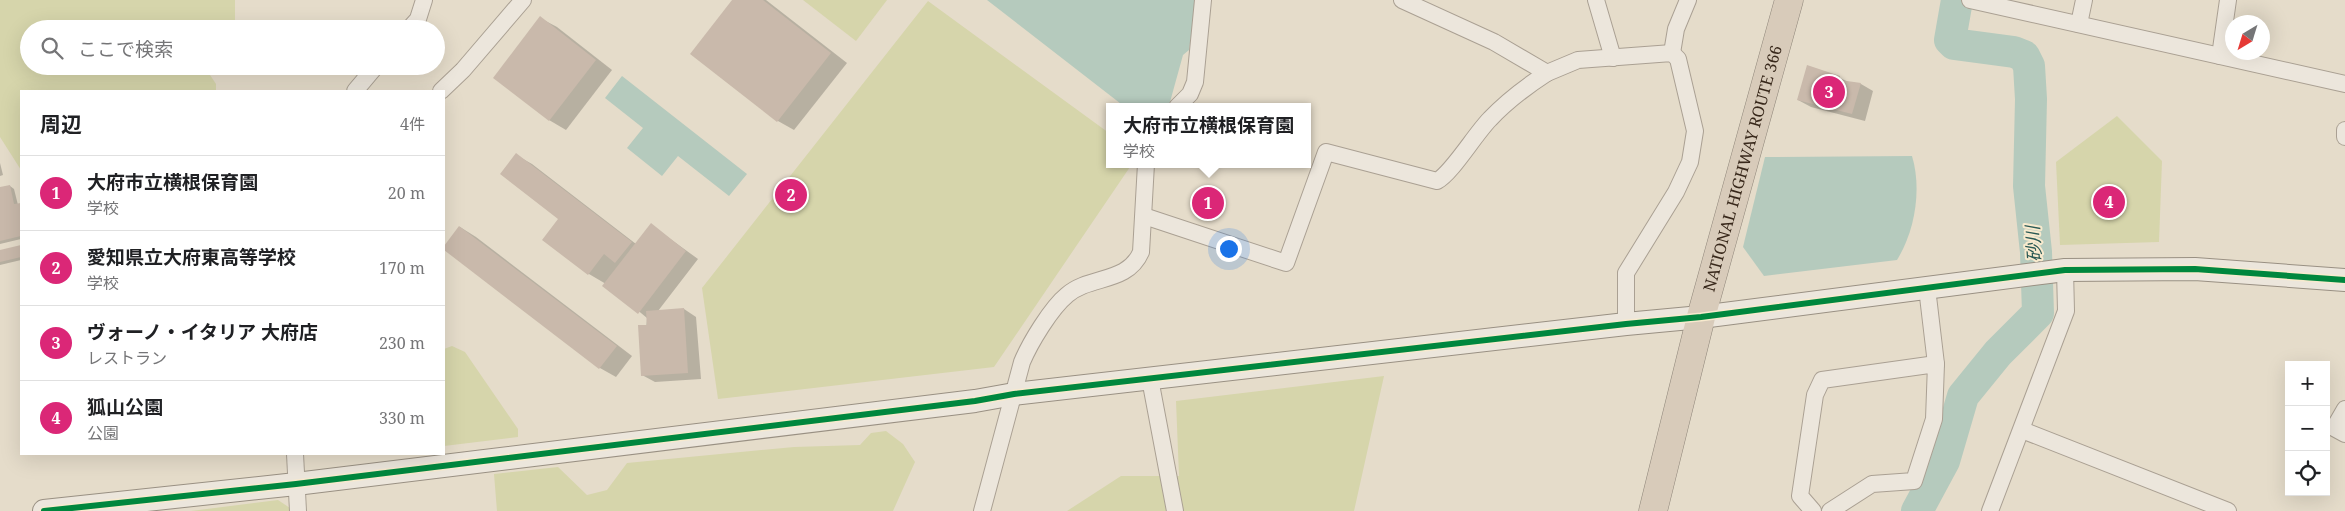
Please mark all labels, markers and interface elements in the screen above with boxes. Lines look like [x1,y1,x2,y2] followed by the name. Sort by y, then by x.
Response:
[2225,15,2270,60] north arrow
[20,20,445,75] search box
[38,34,66,62] icon: search
[78,36,173,62] text: ここで検索
[1698,43,1787,294] street label: NATIONAL HIGHWAY ROUTE 366
[1813,73,1845,111] pin: 3
[1106,103,1311,168] popup
[40,110,82,138] text: 周辺
[1123,112,1294,138] text: 大府市立横根保育園
[400,113,425,135] text: 4件
[1123,140,1155,162] text: 学校
[87,169,258,195] text: 大府市立横根保育園
[775,176,807,214] pin: 2
[51,182,61,204] text: 1
[388,182,425,204] text: 20 m
[2093,183,2125,221] pin: 4
[1192,184,1224,222] pin: 1
[87,197,119,219] text: 学校
[2020,223,2046,263] water label: 砂川
[1216,236,1242,262] your location
[87,244,296,270] text: 愛知県立大府東高等学校
[51,257,61,279] text: 2
[379,257,425,279] text: 170 m
[87,272,119,294] text: 学校
[87,319,318,345] text: ヴォーノ・イタリア 大府店
[51,332,61,354] text: 3
[379,332,425,354] text: 230 m
[87,347,167,369] text: レストラン
[2285,361,2330,496] map controls
[2285,361,2330,406] button: +
[87,394,163,420] text: 狐山公園
[2285,406,2330,451] button: −
[51,407,61,429] text: 4
[379,407,425,429] text: 330 m
[87,422,119,444] text: 公園
[2285,451,2330,496] button: locate

